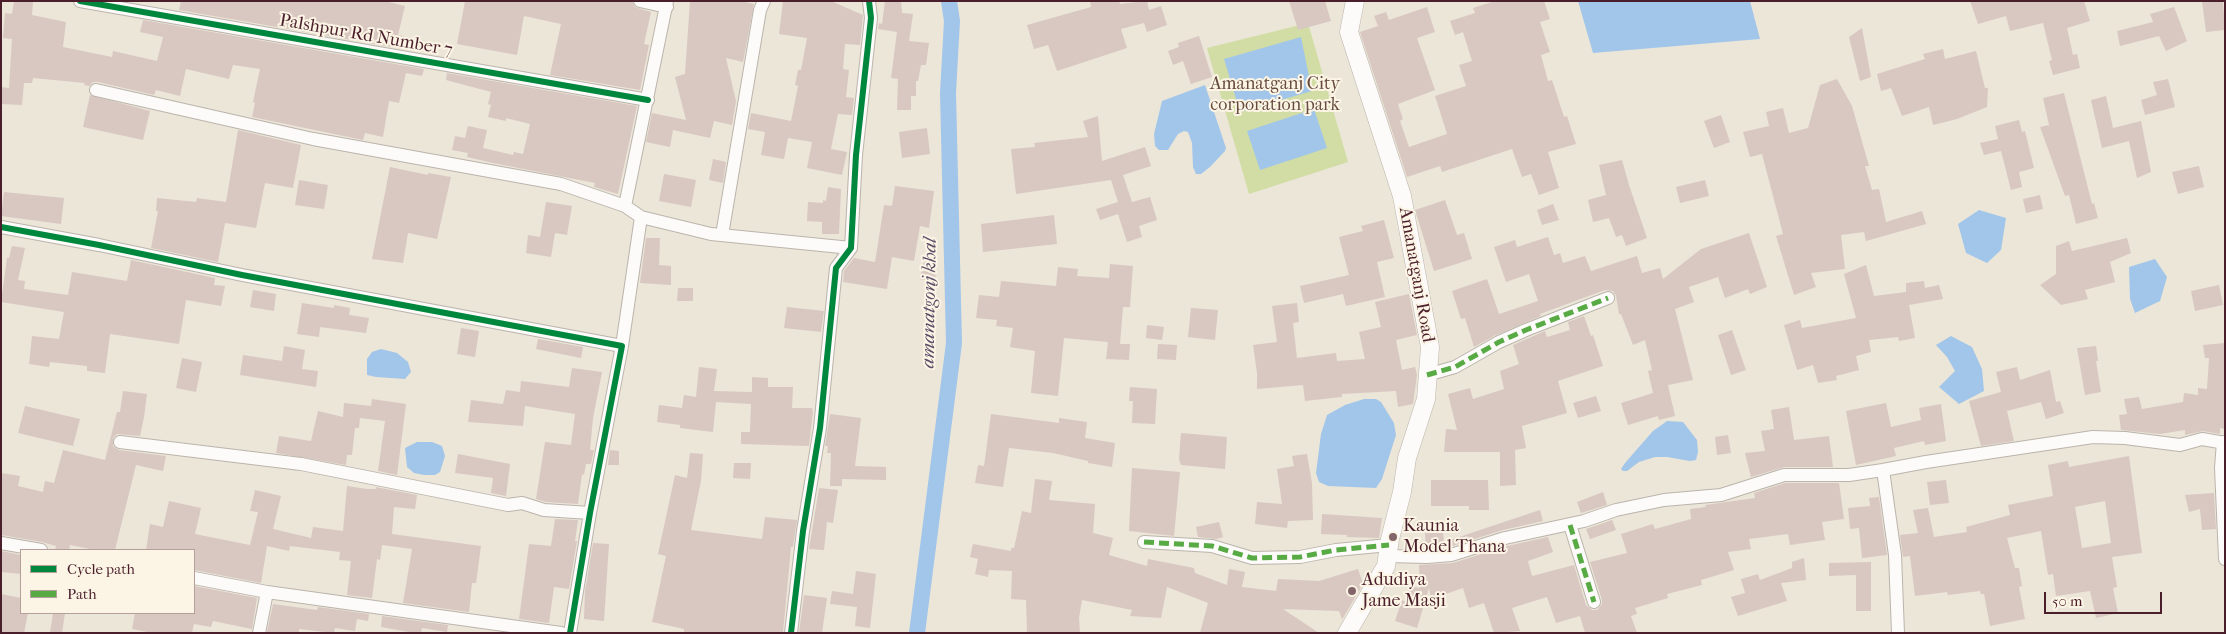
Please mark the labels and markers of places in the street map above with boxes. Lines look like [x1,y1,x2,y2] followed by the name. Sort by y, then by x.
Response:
[1403,516,1506,558] place label: Kaunia Model Thana
[1387,531,1399,543] marker: Kaunia Model Thana
[1362,570,1446,612] place label: Adudiya Jame Masji
[1346,585,1358,597] marker: Adudiya Jame Masji

